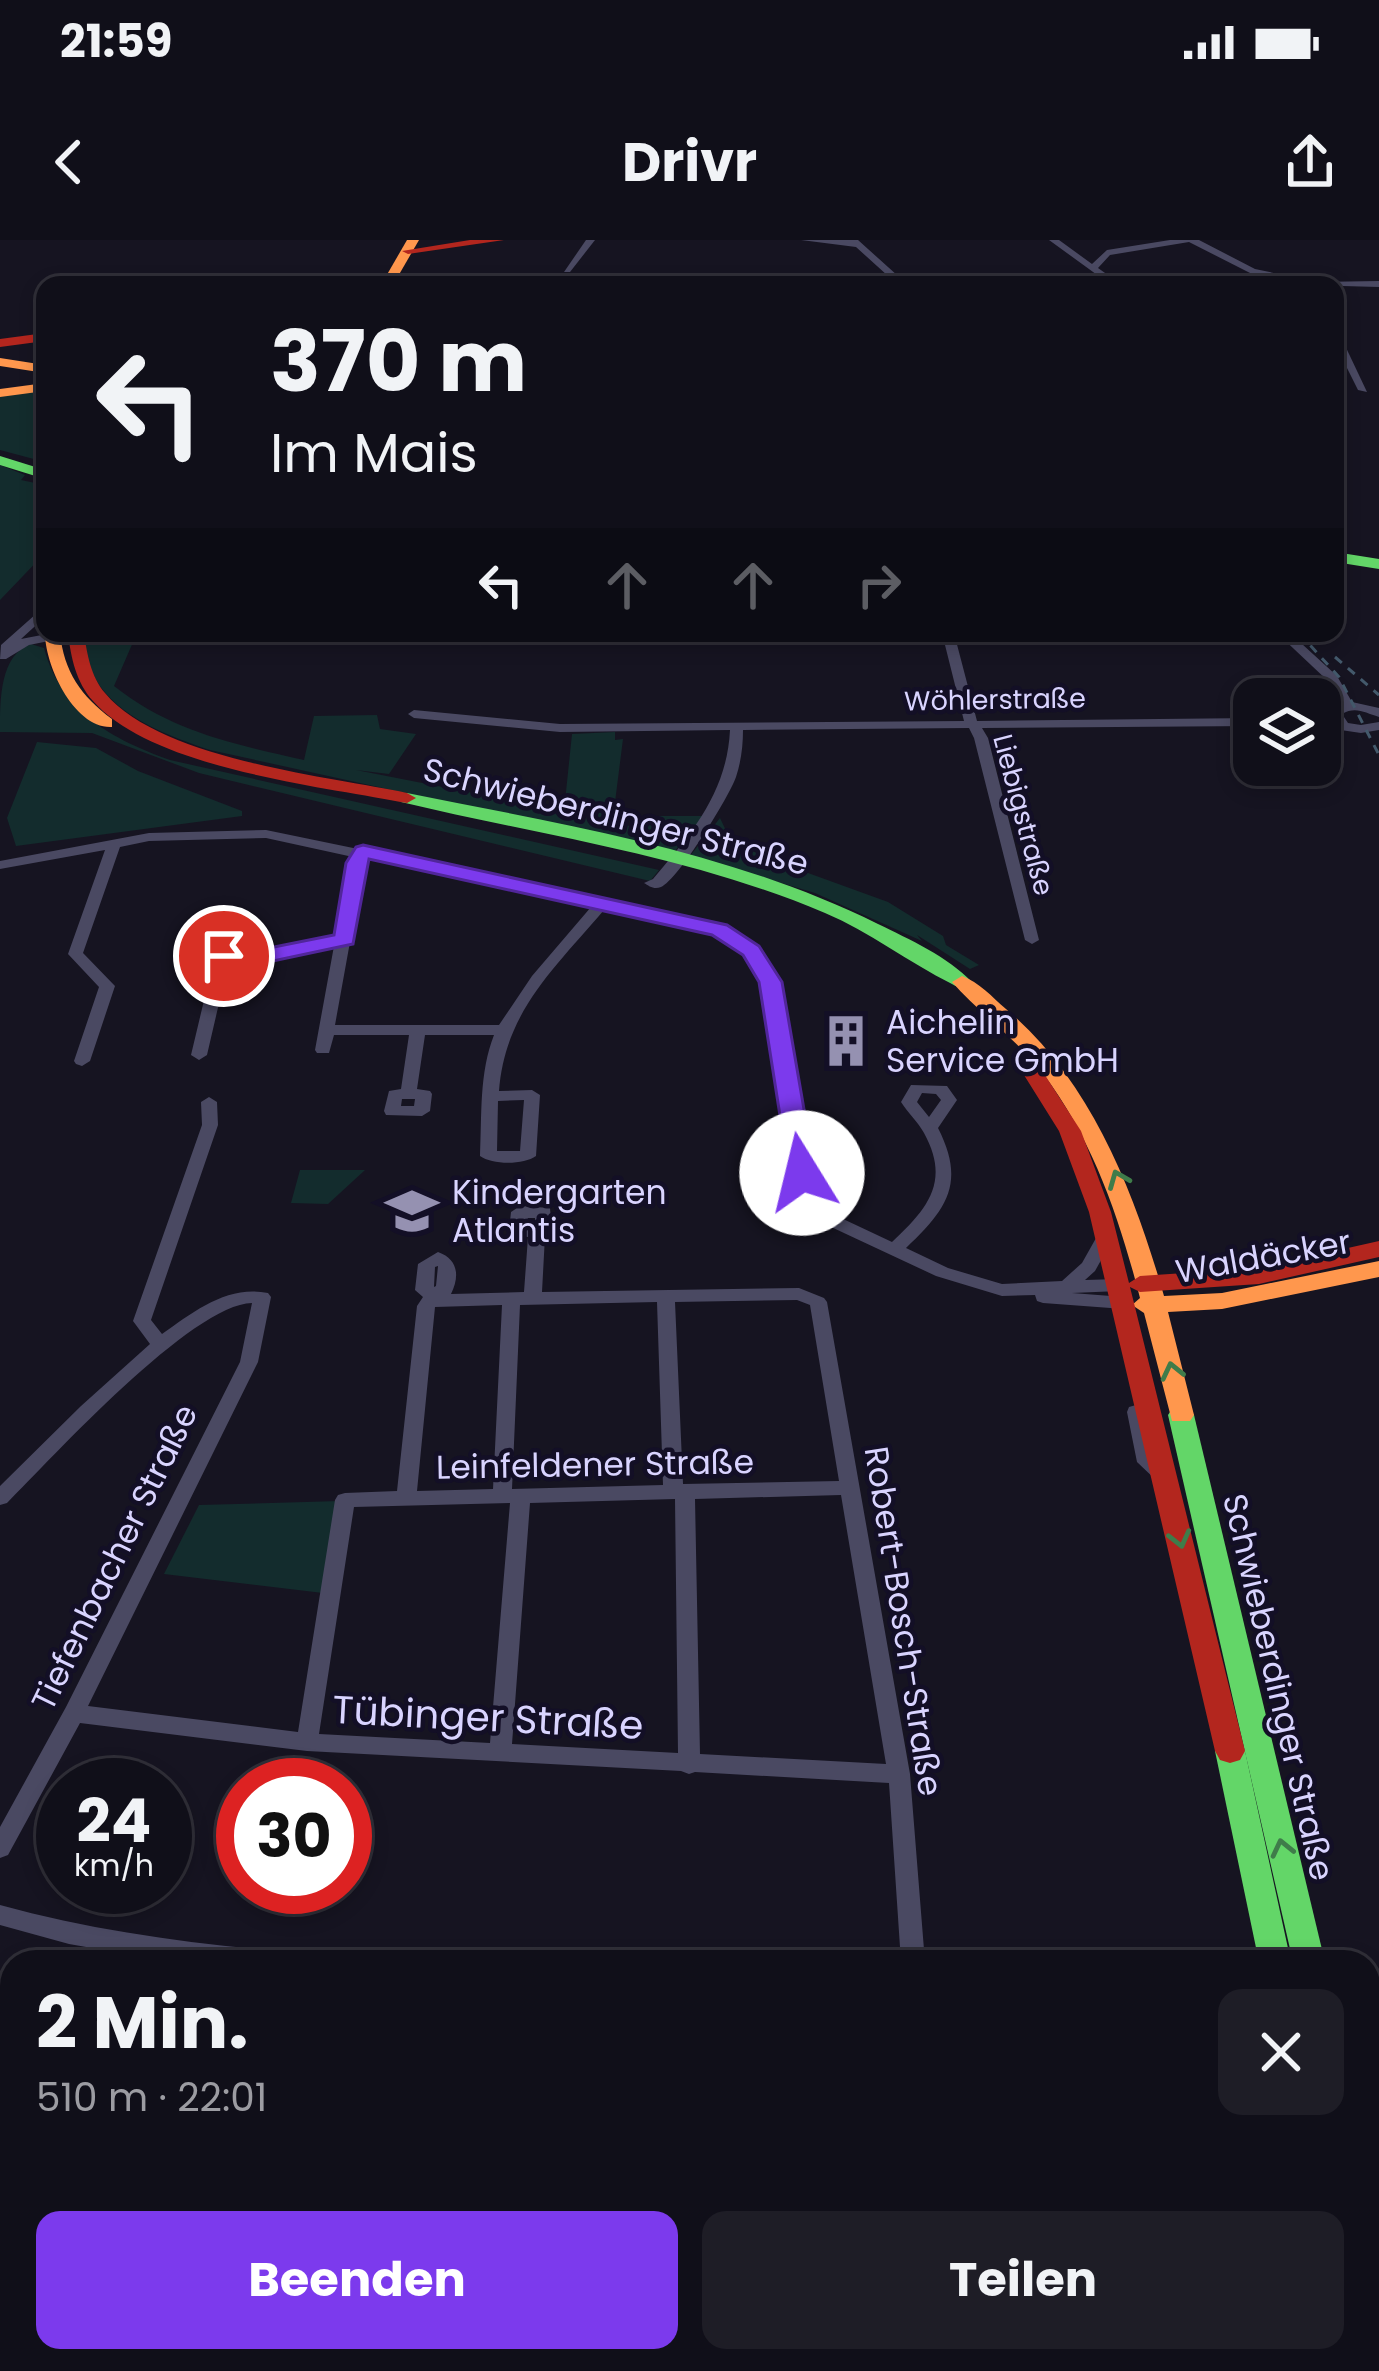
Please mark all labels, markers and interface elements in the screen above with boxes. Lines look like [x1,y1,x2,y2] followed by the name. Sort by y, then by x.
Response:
[60,10,172,73] text: 21:59
[622,124,757,200] text: Drivr
[36,129,102,195] icon: back
[1277,129,1343,195] icon: share
[270,303,527,420] text: 370 m
[72,324,228,480] icon: left
[270,415,478,491] text: Im Mais
[468,552,534,618] icon: left
[594,552,660,618] icon: ahead
[720,552,786,618] icon: ahead
[846,552,912,618] icon: right
[1233,678,1341,786] map controls
[1233,678,1341,786] button: layers
[904,679,1086,720] street label: Wöhlerstraße
[984,730,1063,900] street label: Liebigstraße
[418,746,813,887] street label: Schwieberdinger Straße
[173,905,275,1007] pin
[191,923,257,989] icon: arrive
[886,999,1119,1084] place label: Aichelin Service GmbH
[817,1012,875,1070] building icon: Aichelin Service GmbH
[739,1110,865,1236] position arrow
[452,1169,667,1254] place label: Kindergarten Atlantis
[1108,1170,1132,1191] one-way arrow
[383,1182,441,1240] school or university icon: Kindergarten Atlantis
[1172,1218,1354,1295] street label: Waldäcker
[1161,1362,1186,1382] one-way arrow
[20,1396,209,1718] street label: Tiefenbacher Straße
[436,1438,754,1491] street label: Leinfeldener Straße
[853,1443,954,1799] street label: Robert-Bosch-Straße
[1211,1489,1346,1885] street label: Schwieberdinger Straße
[1166,1529,1191,1549] one-way arrow
[331,1682,645,1753] street label: Tübinger Straße
[216,1758,372,1914] speed limit sign: 30
[77,1779,151,1863] text: 24
[1271,1839,1296,1859] one-way arrow
[74,1844,154,1887] text: km/h
[36,1972,249,2073] text: 2 Min.
[1218,1989,1344,2115] button: close
[36,2070,267,2125] text: 510 m · 22:01
[36,2211,678,2349] button: Beenden
[702,2211,1344,2349] button: Teilen

